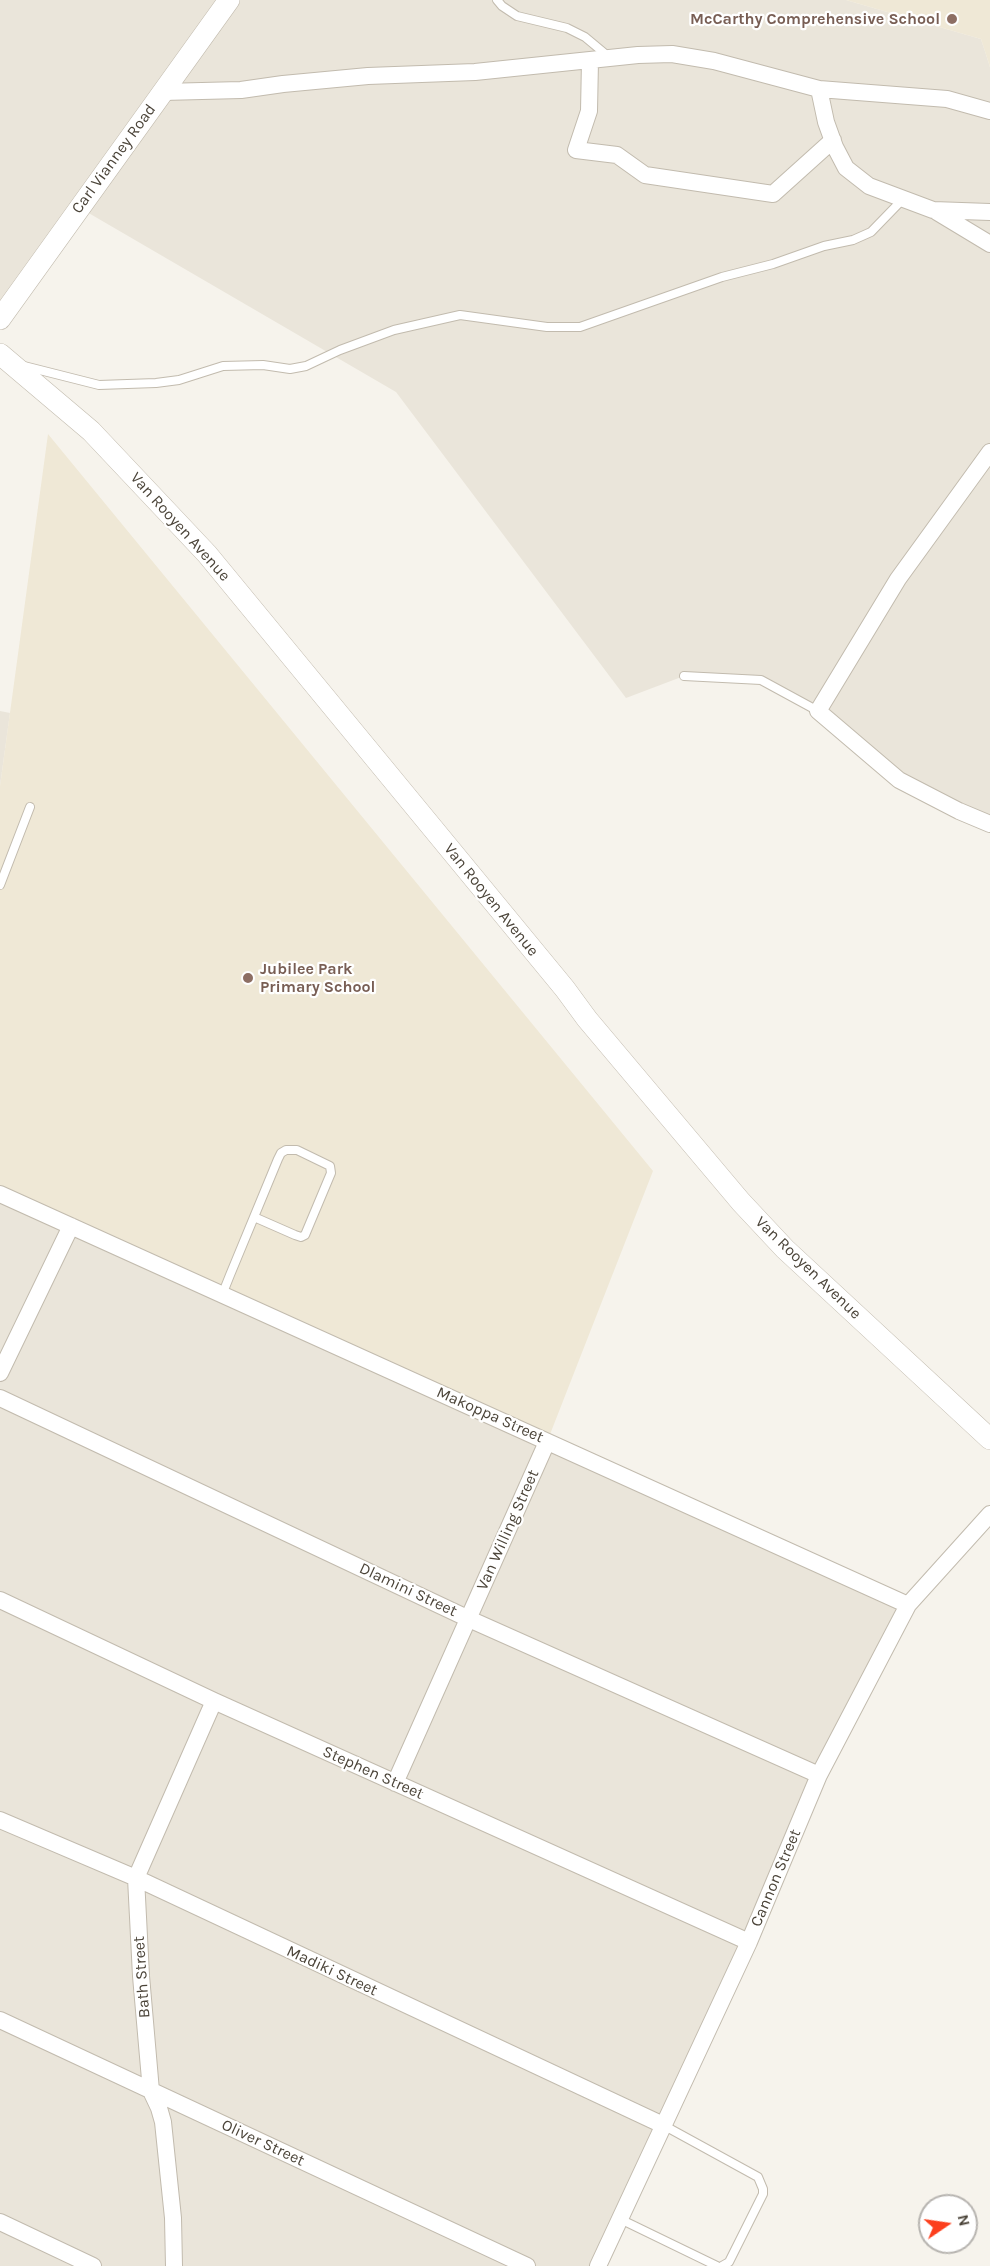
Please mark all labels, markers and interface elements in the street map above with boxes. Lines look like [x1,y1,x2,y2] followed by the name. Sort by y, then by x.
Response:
[690,9,940,29] place label: McCarthy Comprehensive School
[945,12,959,26] marker: McCarthy Comprehensive School
[68,100,160,218] street label: Carl Vianney Road
[126,469,234,585] street label: Van Rooyen Avenue
[440,840,542,960] street label: Van Rooyen Avenue
[260,959,375,997] place label: Jubilee Park Primary School
[241,971,255,985] marker: Jubilee Park Primary School
[751,1213,865,1323] street label: Van Rooyen Avenue
[433,1383,547,1447] street label: Makoppa Street
[473,1467,543,1593] street label: Van Willing Street
[356,1559,460,1621] street label: Dlamini Street
[320,1742,426,1804] street label: Stephen Street
[747,1826,805,1930] street label: Cannon Street
[130,1935,154,2019] street label: Bath Street
[283,1942,381,2000] street label: Madiki Street
[218,2115,308,2171] street label: Oliver Street
[918,2194,978,2254] north arrow
[954,2213,975,2228] text: N

